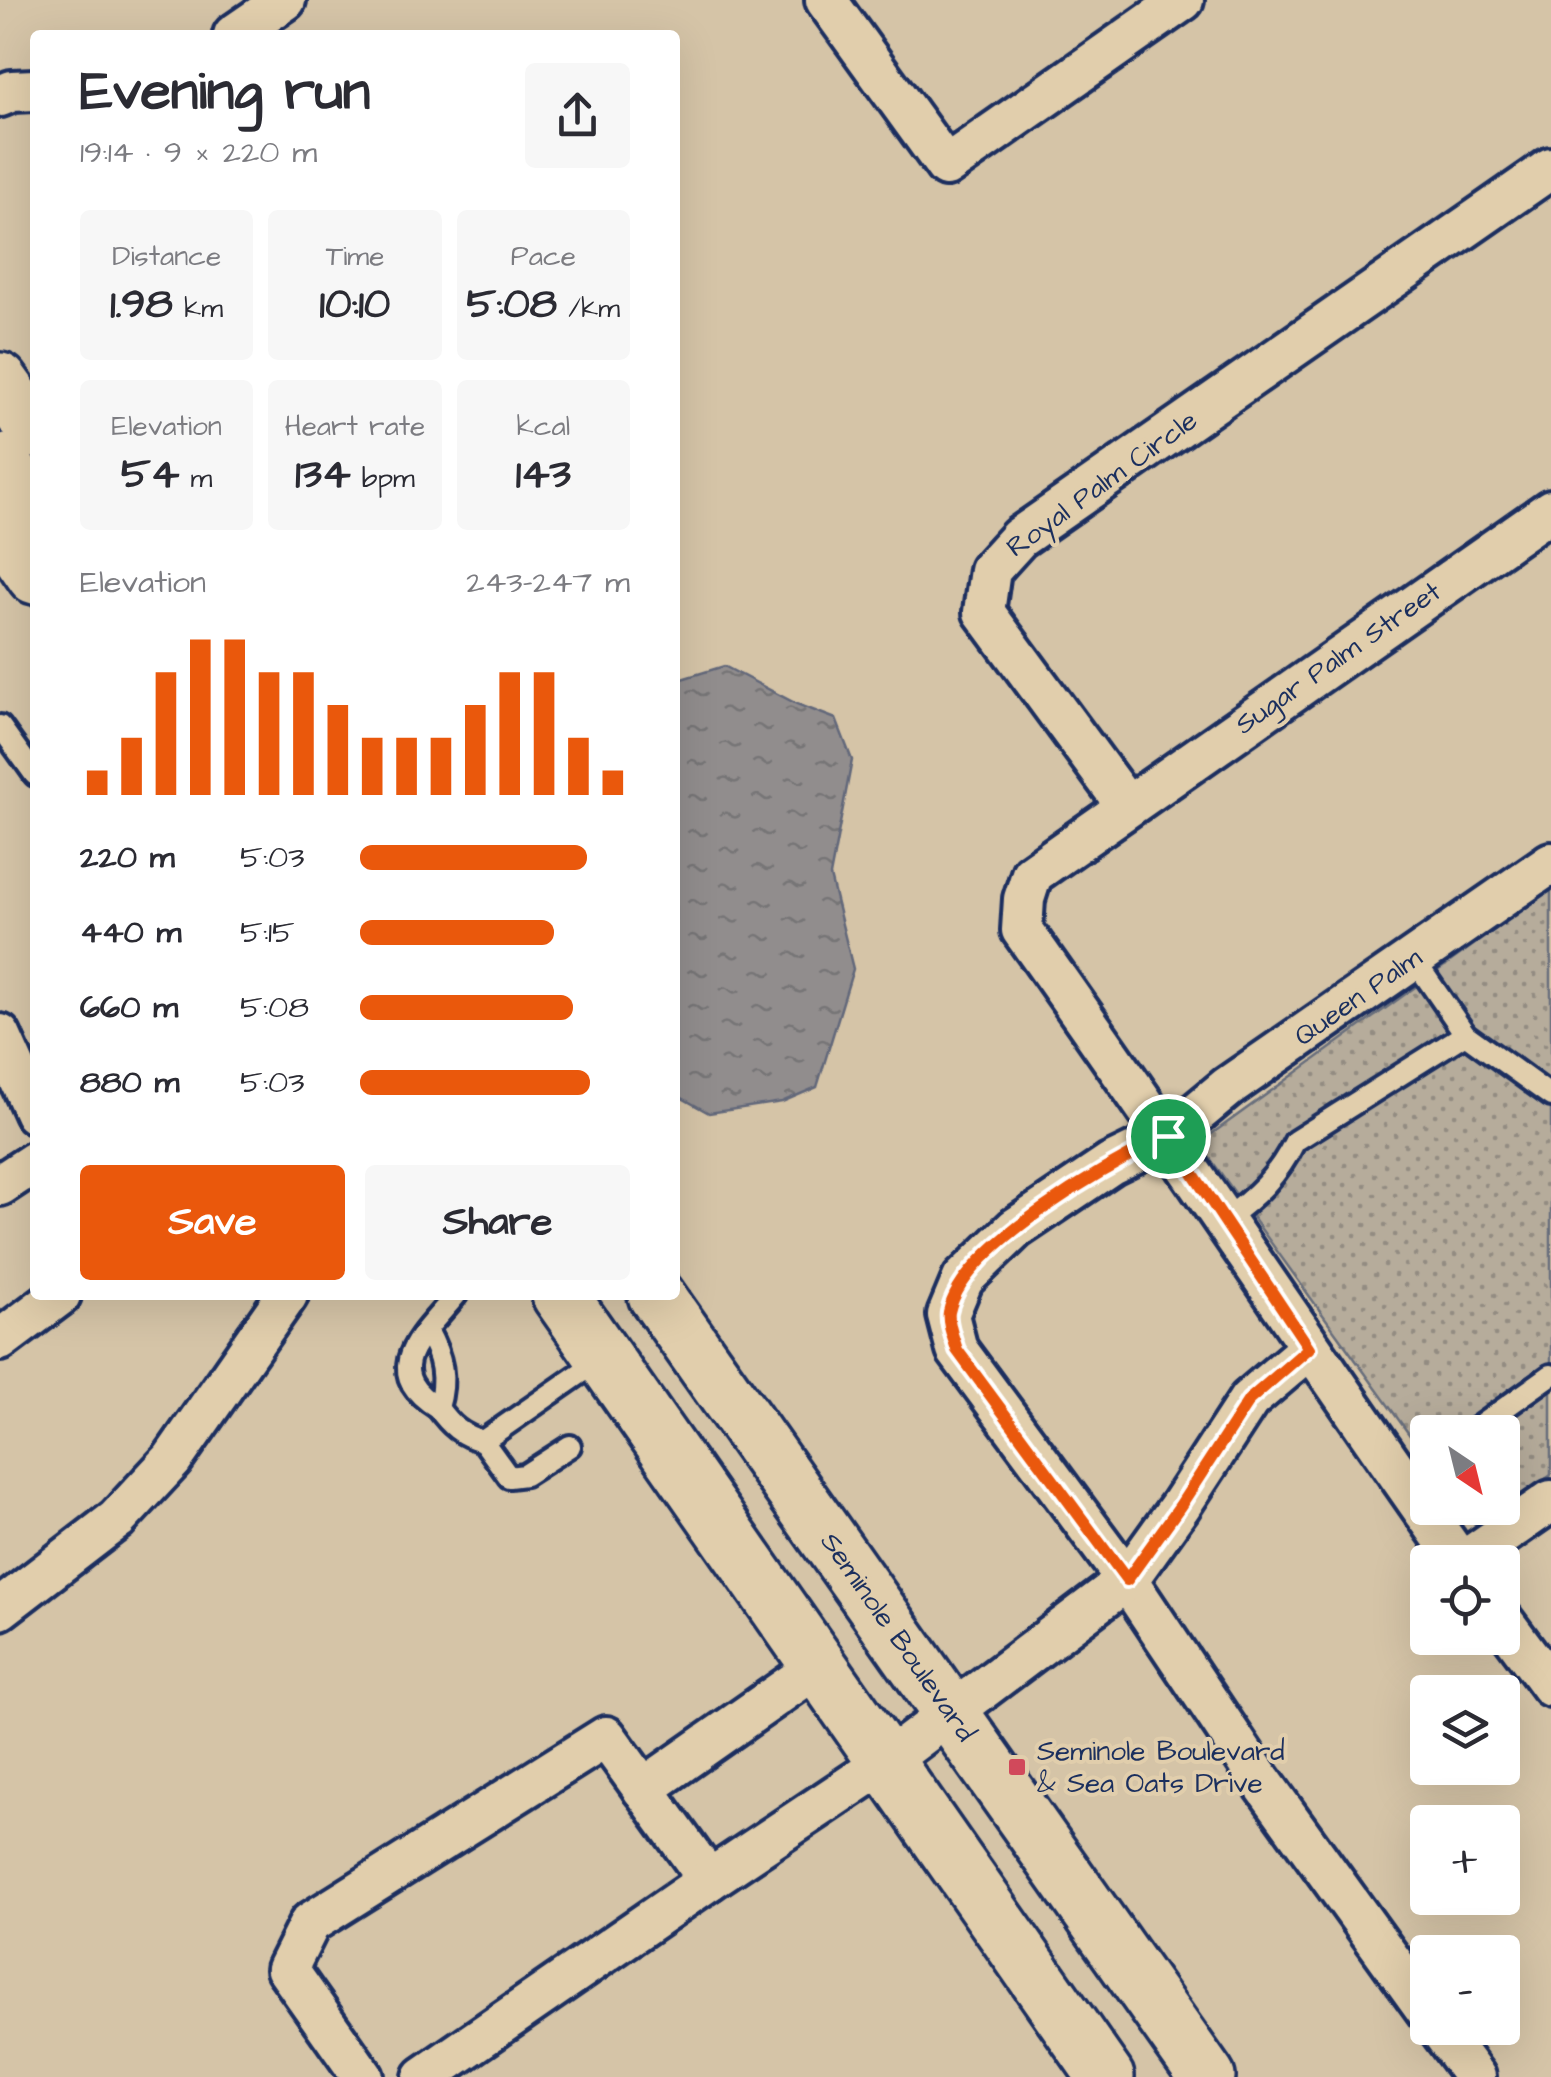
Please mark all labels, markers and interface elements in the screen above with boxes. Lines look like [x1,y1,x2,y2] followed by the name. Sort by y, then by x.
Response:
[80,54,370,130] text: Evening run
[525,63,630,168] button: share
[80,130,317,175] text: 19:14 · 9 × 220 m
[112,237,221,276] text: Distance
[326,237,384,276] text: Time
[511,237,576,276] text: Pace
[110,276,173,334] text: 1.98
[320,276,390,334] text: 10:10
[467,276,557,334] text: 5:08
[173,289,223,328] text: km
[557,289,620,328] text: /km
[999,401,1207,568] street label: Royal Palm Circle
[112,407,222,446] text: Elevation
[285,407,425,446] text: Heart rate
[517,407,570,446] text: kcal
[121,446,179,504] text: 54
[295,446,351,504] text: 134
[516,446,571,504] text: 143
[179,459,212,498] text: m
[351,459,415,498] text: bpm
[80,560,206,605] text: Elevation
[466,560,630,605] text: 243–247 m
[1227,572,1450,745] street label: Sugar Palm Street
[80,835,175,880] text: 220 m
[240,835,304,880] text: 5:03
[80,910,181,955] text: 440 m
[240,910,295,955] text: 5:15
[1286,938,1430,1055] street label: Queen Palm
[80,985,178,1030] text: 660 m
[240,985,309,1030] text: 5:08
[80,1060,179,1105] text: 880 m
[240,1060,304,1105] text: 5:03
[1126,1094,1211,1179] pin
[1141,1109,1196,1164] icon: arrive
[80,1165,345,1280] button: Save
[365,1165,630,1280] button: Share
[1410,1415,1520,1525] north arrow
[1410,1415,1520,2045] map controls
[811,1524,985,1750] street label: Seminole Boulevard
[1410,1545,1520,1655] button: locate
[1410,1675,1520,1785] button: layers
[1037,1732,1285,1803] place label: Seminole Boulevard & Sea Oats Drive
[1006,1756,1028,1778] marker: Seminole Boulevard & Sea Oats Drive
[1410,1805,1520,1915] button: +
[1410,1935,1520,2045] button: −

